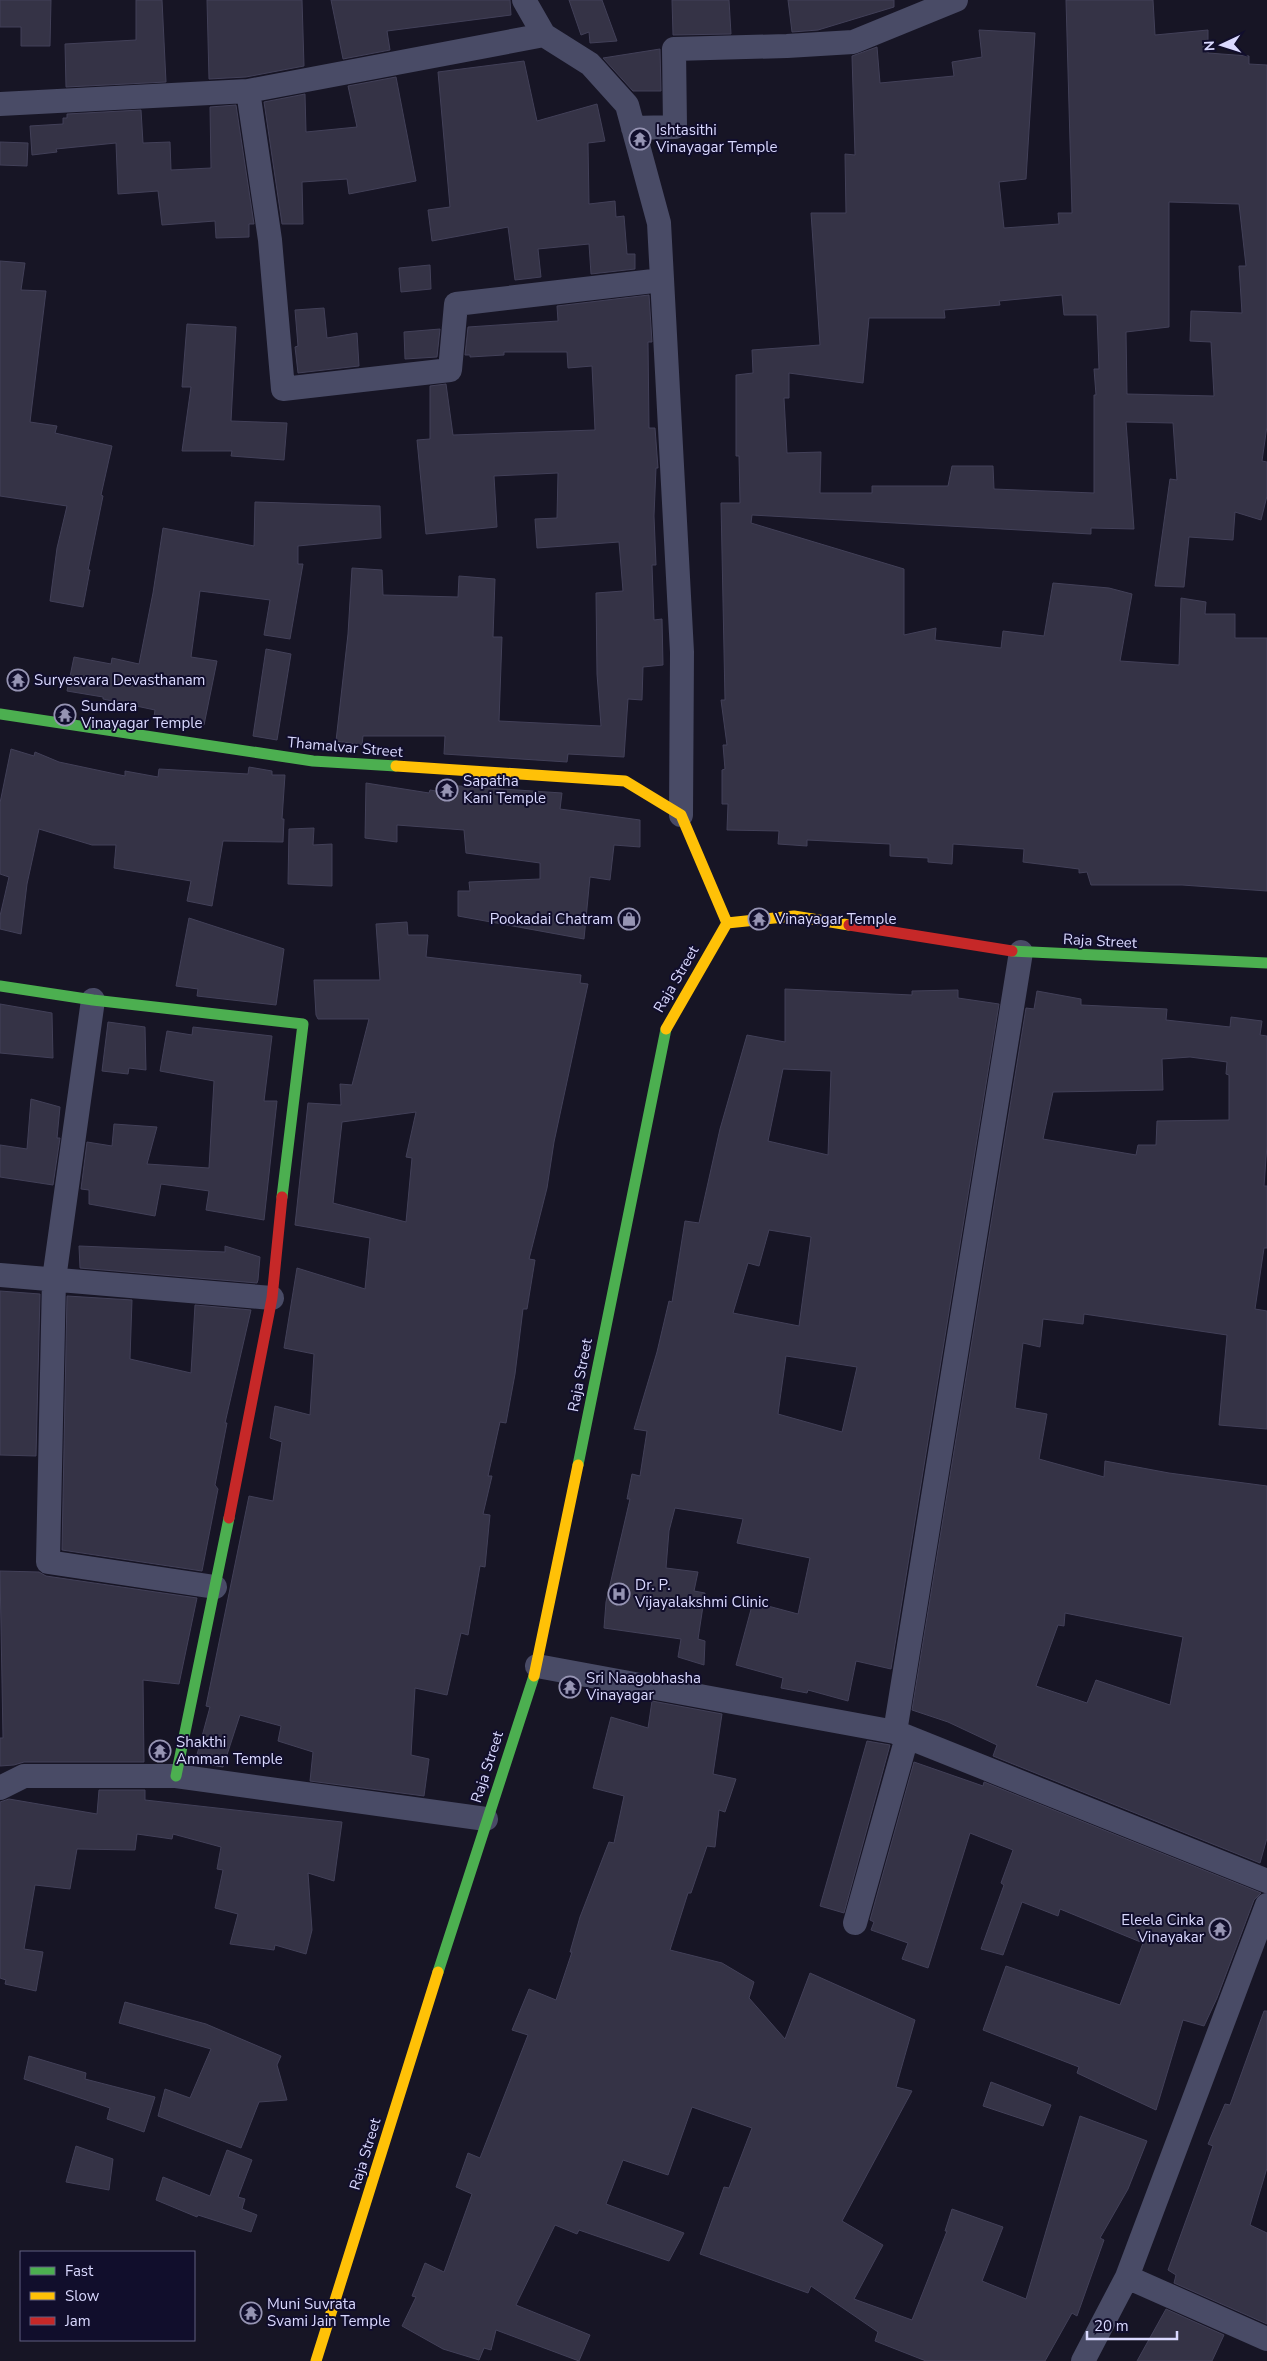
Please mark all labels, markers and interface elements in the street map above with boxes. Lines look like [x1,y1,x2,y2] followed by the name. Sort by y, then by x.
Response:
[1197,20,1247,70] north arrow
[1200,40,1219,52] text: N
[655,120,777,157] place label: Ishtasithi Vinayagar Temple
[628,127,652,151] temple icon: Ishtasithi Vinayagar Temple
[6,668,30,692] temple icon: Suryesvara Devasthanam
[34,670,205,690] place label: Suryesvara Devasthanam
[80,696,202,733] place label: Sundara Vinayagar Temple
[53,703,77,727] temple icon: Sundara Vinayagar Temple
[286,732,405,762] street label: Thamalvar Street
[463,771,546,808] place label: Sapatha Kani Temple
[435,778,459,802] temple icon: Sapatha Kani Temple
[617,907,641,931] shop icon: Pookadai Chatram
[747,907,771,931] temple icon: Vinayagar Temple
[490,909,613,929] place label: Pookadai Chatram
[774,909,896,929] place label: Vinayagar Temple
[1062,929,1138,953] street label: Raja Street
[649,941,704,1016] street label: Raja Street
[563,1336,597,1413] street label: Raja Street
[634,1575,768,1612] place label: Dr. P. Vijayalakshmi Clinic
[607,1582,631,1606] hospital icon: Dr. P. Vijayalakshmi Clinic
[585,1668,701,1705] place label: Sri Naagobhasha Vinayagar
[558,1675,582,1699] temple icon: Sri Naagobhasha Vinayagar
[466,1728,508,1805] street label: Raja Street
[176,1732,283,1769] place label: Shakthi Amman Temple
[148,1739,172,1763] temple icon: Shakthi Amman Temple
[1121,1910,1205,1947] place label: Eleela Cinka Vinayakar
[1208,1917,1232,1941] temple icon: Eleela Cinka Vinayakar
[345,2115,386,2192] street label: Raja Street
[20,2251,195,2341] legend
[65,2261,94,2281] text: Fast
[65,2286,100,2306] text: Slow
[267,2294,390,2331] place label: Muni Suvrata Svami Jain Temple
[239,2301,263,2325] temple icon: Muni Suvrata Svami Jain Temple
[1087,2308,1177,2340] scale bar
[64,2311,91,2331] text: Jam
[1094,2316,1129,2336] text: 20 m

